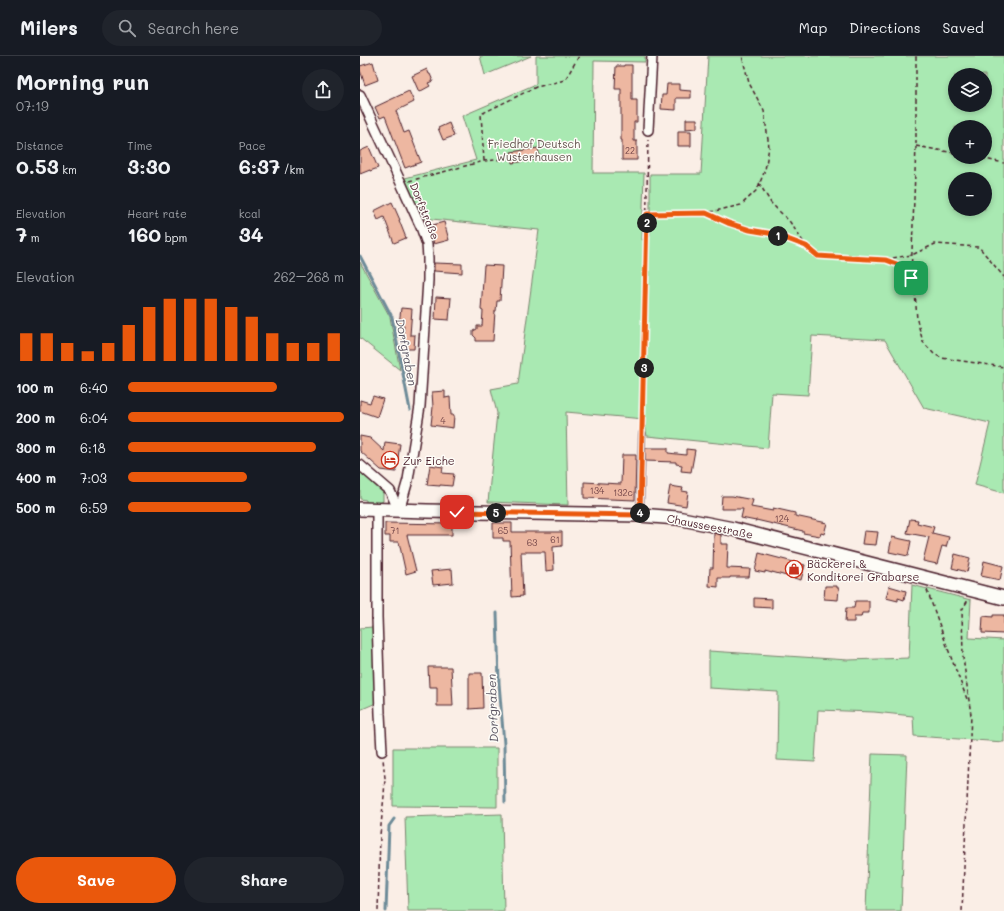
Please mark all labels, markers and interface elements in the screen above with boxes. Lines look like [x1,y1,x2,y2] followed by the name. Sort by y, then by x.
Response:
[102,10,382,46] search box
[20,15,78,40] text: Milers
[116,17,138,39] icon: search
[148,18,239,38] text: Search here
[799,18,827,37] text: Map
[849,18,920,37] text: Directions
[942,18,984,37] text: Saved
[16,67,149,96] text: Morning run
[948,68,992,216] map controls
[948,68,992,112] button: layers
[302,69,344,111] button: share
[16,97,49,114] text: 07:19
[948,120,992,164] button: +
[488,136,580,164] park label: Friedhof Deutsch Wusterhausen
[16,138,63,153] text: Distance
[127,138,152,153] text: Time
[239,138,266,153] text: Pace
[625,145,635,156] house number: 22
[16,153,59,179] text: 0.53
[127,153,171,179] text: 3:30
[239,153,280,179] text: 6:37
[59,162,77,177] text: km
[280,162,304,177] text: /km
[948,172,992,216] button: −
[407,180,443,242] street label: Dorfstraße
[16,206,65,221] text: Elevation
[127,206,187,221] text: Heart rate
[239,206,261,221] text: kcal
[637,213,657,233] pin: 2
[644,215,650,230] text: 2
[16,221,27,247] text: 7
[127,221,161,247] text: 160
[239,221,263,247] text: 34
[768,226,788,246] pin: 1
[776,228,780,243] text: 1
[27,230,39,245] text: m
[161,230,187,245] text: bpm
[894,261,928,295] pin
[900,267,922,289] icon: arrive
[16,268,74,285] text: Elevation
[274,268,344,285] text: 262–268 m
[393,317,421,387] water label: Dorfgraben
[634,358,654,378] pin: 3
[641,360,647,375] text: 3
[16,379,53,396] text: 100 m
[80,379,108,396] text: 6:40
[16,409,55,426] text: 200 m
[80,409,108,426] text: 6:04
[440,415,446,426] house number: 4
[16,439,56,456] text: 300 m
[80,439,106,456] text: 6:18
[380,450,400,470] hotel icon: Zur Eiche
[403,453,455,468] place label: Zur Eiche
[16,469,56,486] text: 400 m
[80,469,107,486] text: 7:03
[590,485,605,496] house number: 134
[613,487,633,498] house number: 132c
[440,495,474,529] pin
[16,499,55,516] text: 500 m
[80,499,107,516] text: 6:59
[446,501,468,523] icon: check
[486,503,506,523] pin: 5
[630,503,650,523] pin: 4
[493,505,499,520] text: 5
[637,505,643,520] text: 4
[666,510,755,542] street label: Chausseestraße
[775,513,790,524] house number: 124
[390,525,400,536] house number: 71
[498,525,508,536] house number: 65
[550,534,560,545] house number: 61
[527,537,537,548] house number: 63
[807,556,919,584] place label: Bäckerei & Konditorei Grabarse
[784,559,804,579] shop icon: Bäckerei & Konditorei Grabarse
[483,673,501,742] water label: Dorfgraben
[16,857,176,903] button: Save
[184,857,344,903] button: Share

